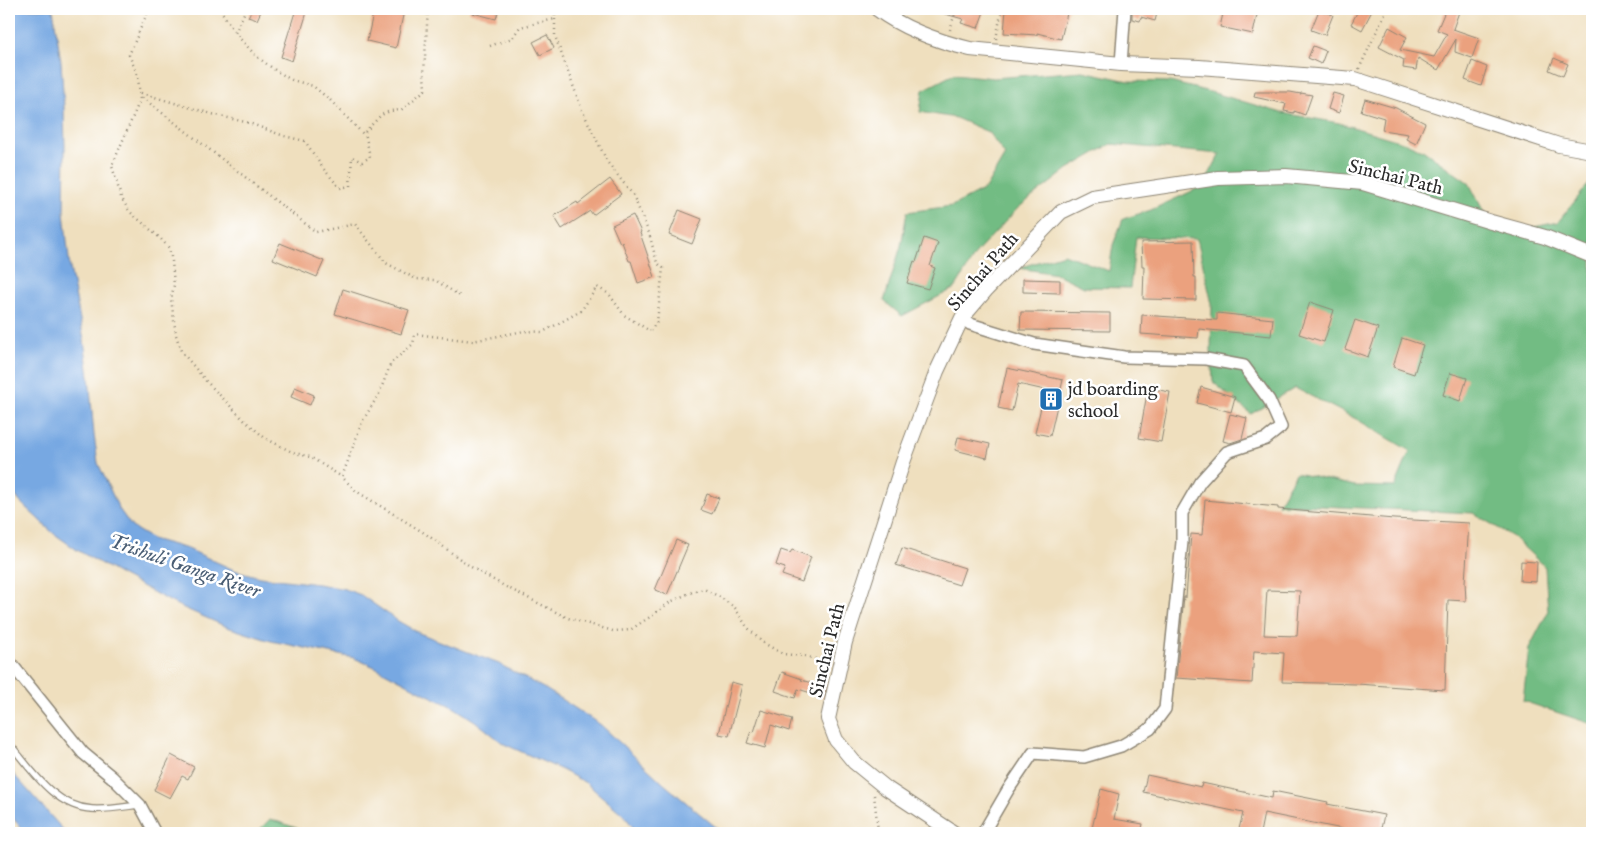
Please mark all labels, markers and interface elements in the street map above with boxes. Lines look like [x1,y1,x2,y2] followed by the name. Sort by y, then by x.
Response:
[1346,155,1445,201] street label: Sinchai Path
[943,228,1024,317] street label: Sinchai Path
[1066,378,1159,424] place label: jd boarding school
[1038,386,1064,412] building icon: jd boarding school
[105,529,265,605] water label: Trishuli Ganga River
[805,601,851,700] street label: Sinchai Path

